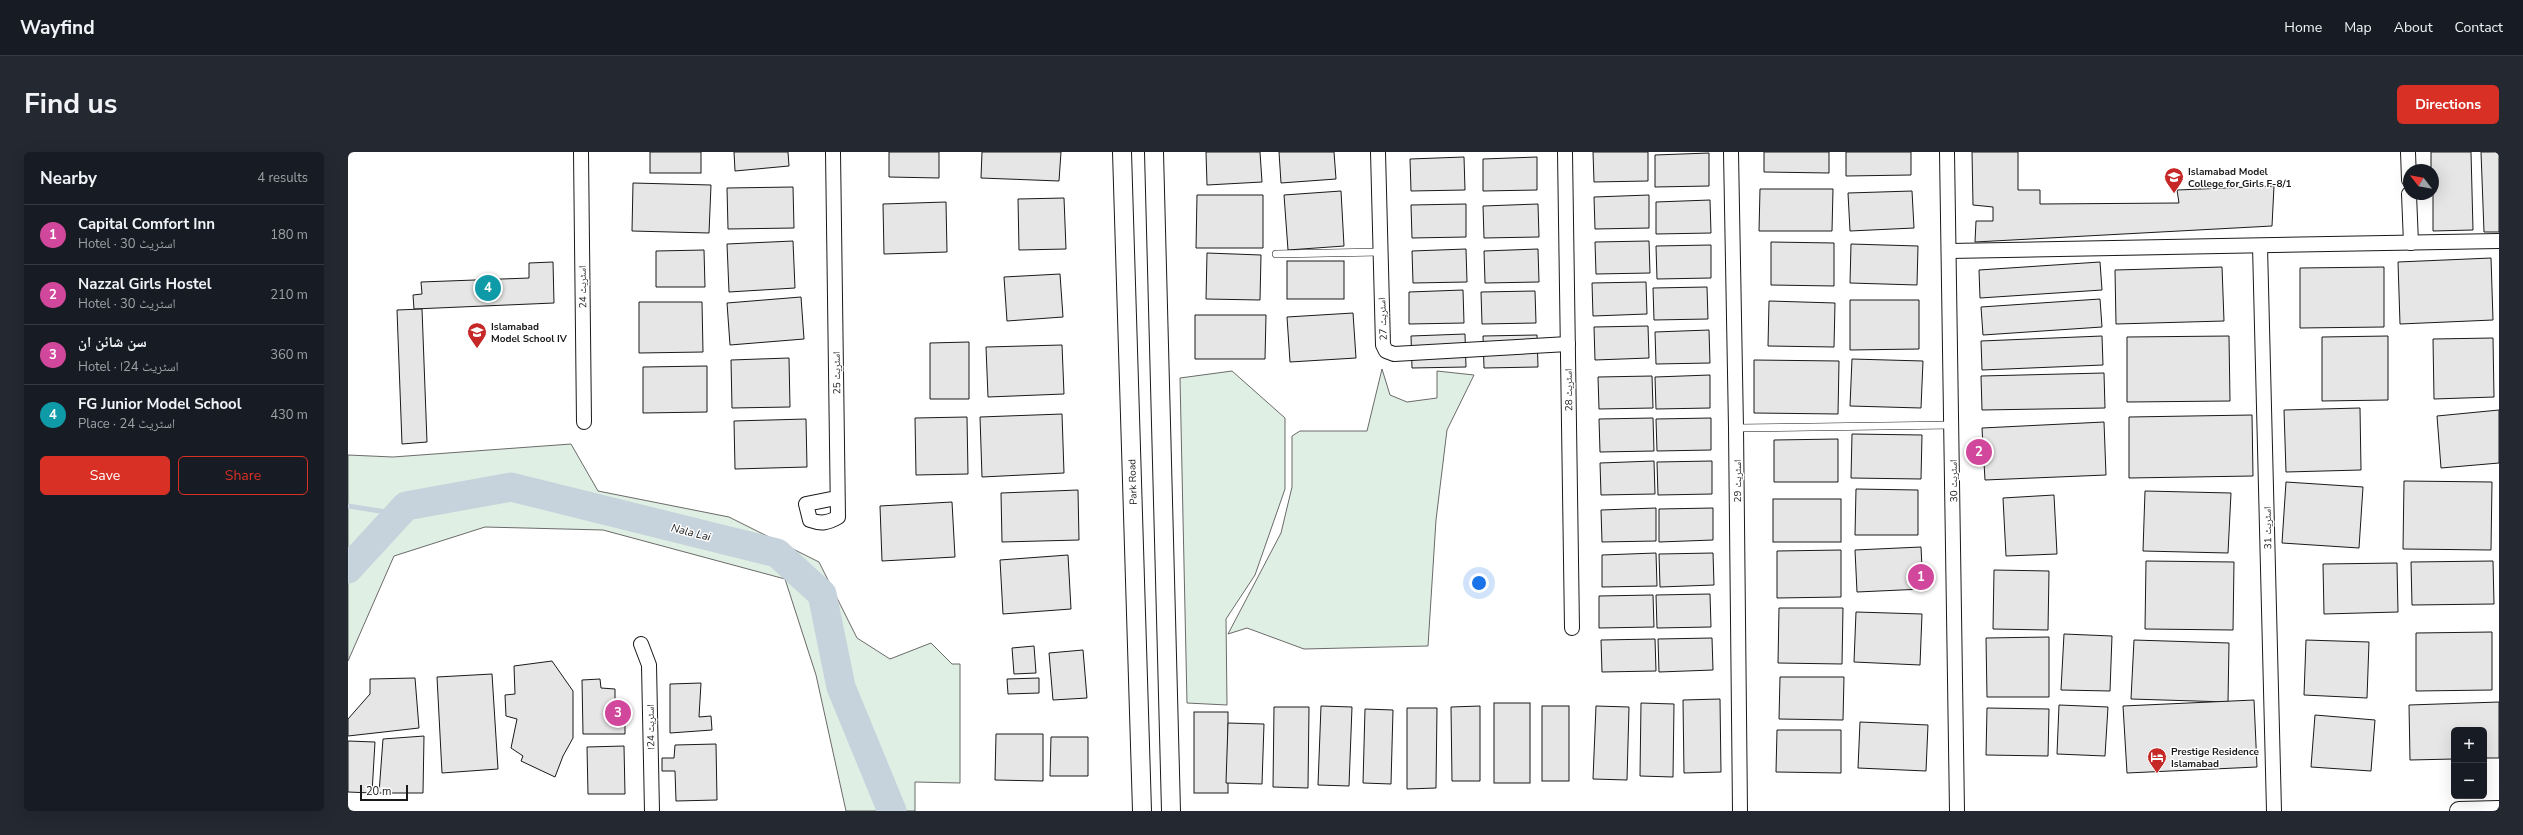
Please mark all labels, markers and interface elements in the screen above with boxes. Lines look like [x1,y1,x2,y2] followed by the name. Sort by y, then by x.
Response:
[20,15,95,41] text: Wayfind
[2284,18,2322,37] text: Home
[2344,18,2372,37] text: Map
[2394,18,2433,37] text: About
[2455,18,2503,37] text: Contact
[24,85,118,123] text: Find us
[2397,85,2499,124] button: Directions
[2403,164,2439,200] north arrow
[2188,165,2292,191] place label: Islamabad Model College for Girls F-8/1
[2163,166,2185,194] school or university icon: Islamabad Model College for Girls F-8/1
[40,167,97,190] text: Nearby
[257,169,308,187] text: 4 results
[78,214,215,234] text: Capital Comfort Inn
[49,226,57,244] text: 1
[270,226,308,244] text: 180 m
[78,235,176,253] text: Hotel · اسٹریٹ 30
[576,265,590,308] street label: اسٹریٹ 24
[475,273,501,303] pin: 4
[78,274,212,294] text: Nazzal Girls Hostel
[49,286,57,304] text: 2
[270,286,308,304] text: 210 m
[78,295,176,313] text: Hotel · اسٹریٹ 30
[1375,297,1391,341] street label: اسٹریٹ 27
[491,320,568,346] place label: Islamabad Model School IV
[466,321,488,349] school or university icon: Islamabad Model School IV
[78,332,147,352] text: سن شائن ان
[49,346,57,364] text: 3
[270,346,308,364] text: 360 m
[830,351,844,394] street label: اسٹریٹ 25
[78,358,179,376] text: Hotel · اسٹریٹ 24ا
[1562,368,1576,411] street label: اسٹریٹ 28
[78,394,242,414] text: FG Junior Model School
[49,406,57,424] text: 4
[270,406,308,424] text: 430 m
[78,415,175,433] text: Place · اسٹریٹ 24
[1966,437,1992,467] pin: 2
[40,456,170,495] button: Save
[178,456,308,495] button: Share
[1125,459,1141,505] street label: Park Road
[1947,459,1961,502] street label: اسٹریٹ 30
[1731,460,1745,502] street label: اسٹریٹ 29
[2261,506,2275,549] street label: اسٹریٹ 31
[670,520,713,545] water label: Nala Lai
[1908,562,1934,592] pin: 1
[1469,573,1489,593] your location
[605,698,631,728] pin: 3
[644,704,658,750] street label: اسٹریٹ 24ا
[2451,727,2487,799] map controls
[2451,727,2487,763] button: +
[2171,745,2260,771] place label: Prestige Residence Islamabad
[2146,746,2168,774] hotel icon: Prestige Residence Islamabad
[2451,763,2487,799] button: −
[360,783,408,802] scale bar
[366,784,391,799] text: 20 m

